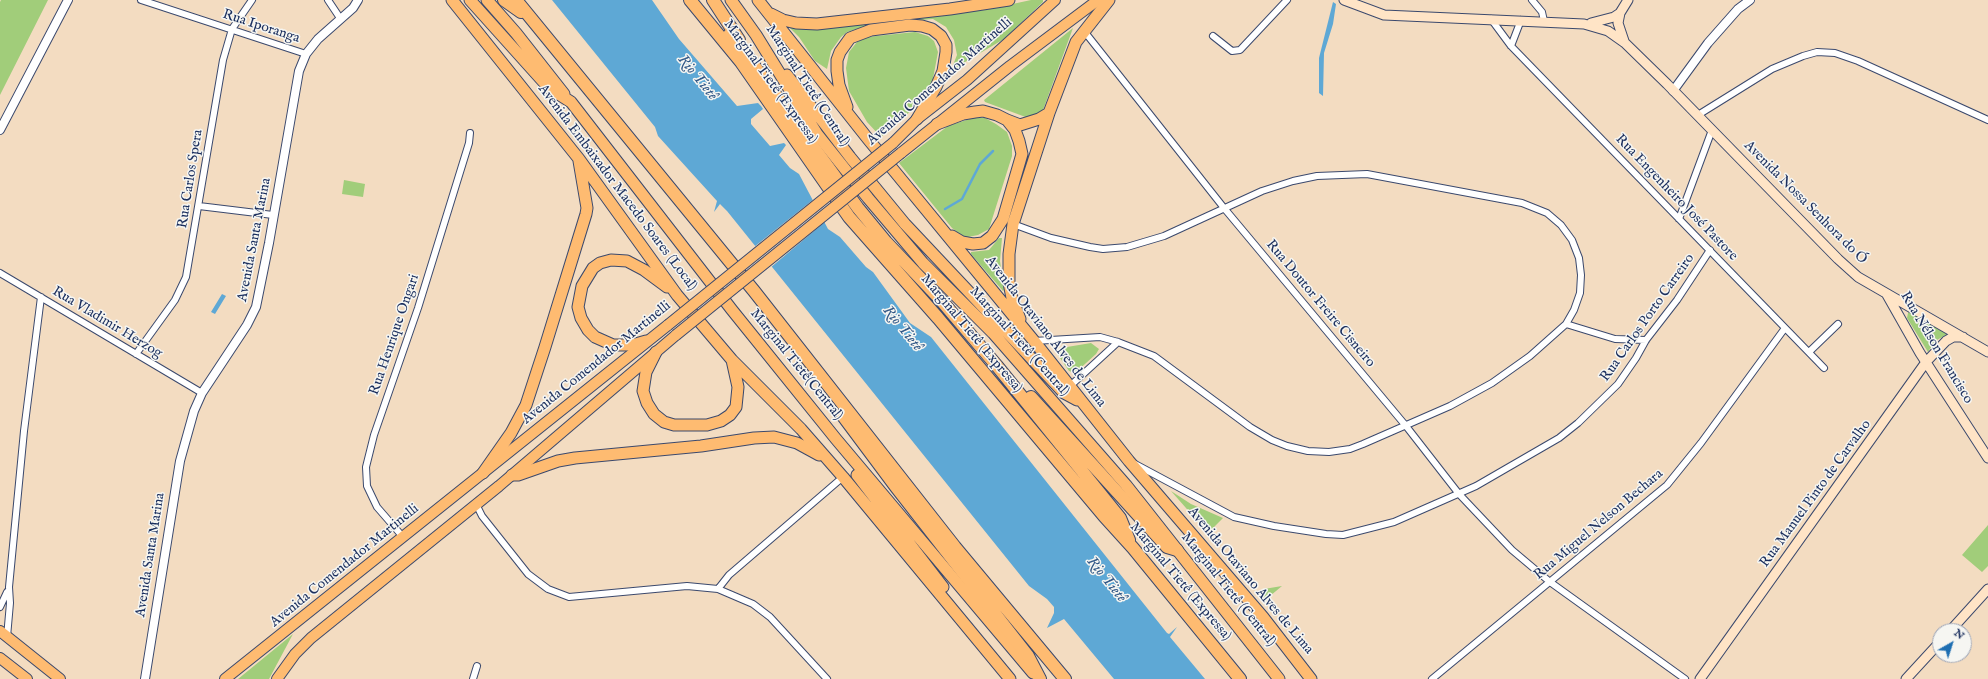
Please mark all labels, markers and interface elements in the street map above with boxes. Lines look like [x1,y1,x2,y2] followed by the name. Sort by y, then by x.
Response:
[220,7,302,47] street label: Rua Iporanga
[864,14,1016,150] street label: Avenida Comendador Martinelli
[719,17,821,147] street label: Marginal Tietê (Expressa)
[761,22,853,150] street label: Marginal Tietê (Central)
[673,52,721,104] water label: Rio Tietê
[534,82,700,294] street label: Avenida Embaixador Macedo Soares (Local)
[175,128,207,230] street label: Rua Carlos Spera
[1611,131,1741,265] street label: Rua Engenheiro José Pastore
[1740,138,1870,268] street label: Avenida Nossa Senhora do Ó
[235,177,275,303] street label: Avenida Santa Marina
[1262,237,1378,371] street label: Rua Doutor Freire Cisneiro
[1597,251,1699,385] street label: Rua Carlos Porto Carreiro
[981,253,1109,411] street label: Avenida Otaviano Alves de Lima
[917,271,1025,397] street label: Marginal Tietê (Expressa)
[366,272,424,398] street label: Rua Henrique Ongari
[49,284,165,362] street label: Rua Vladimir Herzog
[965,284,1073,400] street label: Marginal Tietê (Central)
[1896,289,1976,407] street label: Rua Nélson Francisco
[519,298,675,428] street label: Avenida Comendador Martinelli
[878,303,926,355] water label: Rio Tietê
[746,306,846,424] street label: Marginal Tietê(Central)
[1757,417,1875,571] street label: Rua Manuel Pinto de Carvalho
[1531,466,1667,584] street label: Rua Miguel Nelson Bechara
[133,492,169,618] street label: Avenida Santa Marina
[267,501,423,631] street label: Avenida Comendador Martinelli
[1183,504,1317,658] street label: Avenida Otaviano Alves de Lima
[1126,519,1234,645] street label: Marginal Tietê (Expressa)
[1177,530,1279,650] street label: Marginal Tietê (Central)
[1082,554,1130,606] water label: Rio Tietê
[1932,623,1972,663] north arrow
[1951,626,1967,643] text: N

